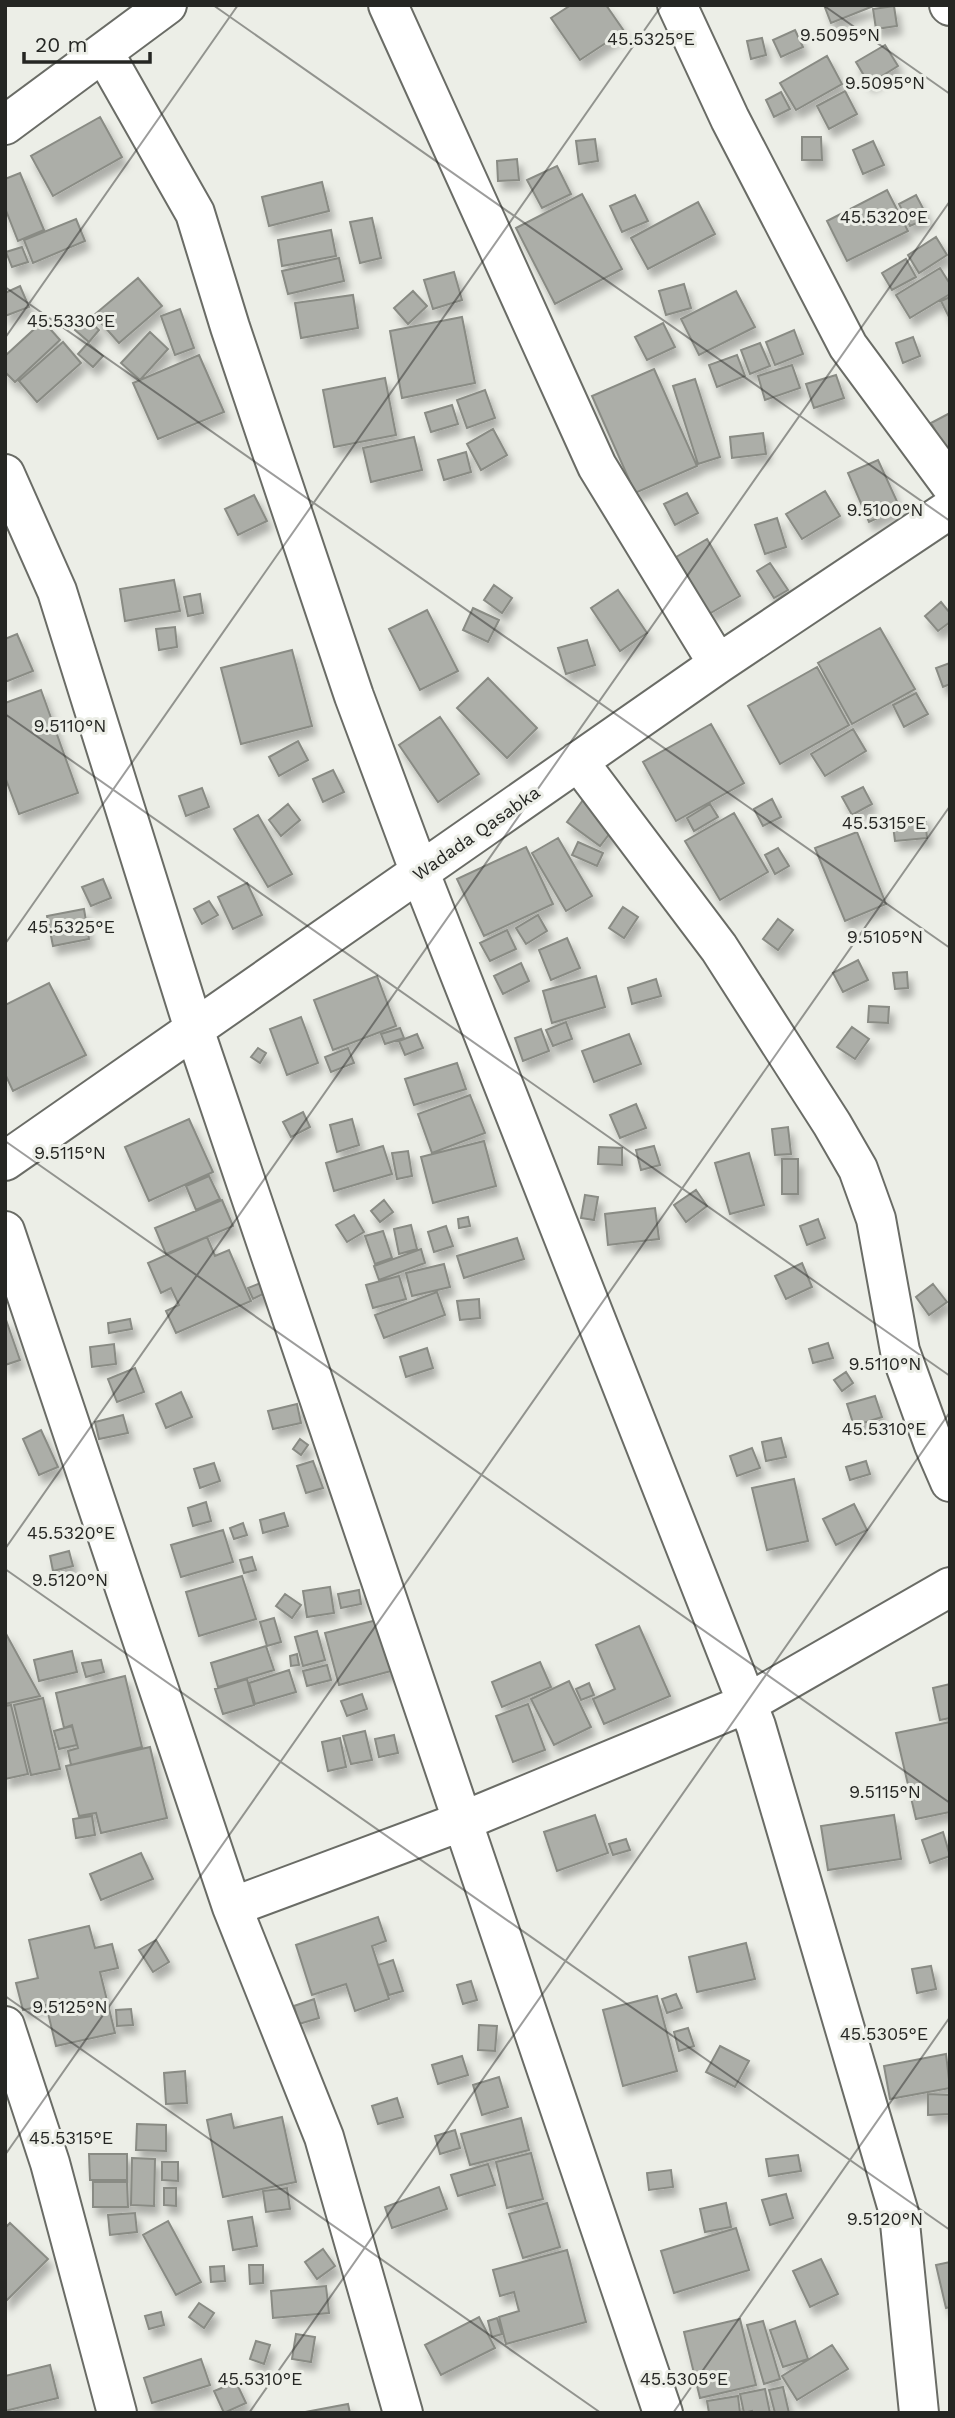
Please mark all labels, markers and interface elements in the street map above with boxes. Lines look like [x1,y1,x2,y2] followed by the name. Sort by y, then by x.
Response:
[24,21,150,65] scale bar
[800,24,880,45] text: 9.5095°N
[607,28,695,49] text: 45.5325°E
[35,32,87,57] text: 20 m
[845,72,925,93] text: 9.5095°N
[840,206,928,227] text: 45.5320°E
[27,310,115,331] text: 45.5330°E
[846,499,924,520] text: 9.5100°N
[34,715,106,736] text: 9.5110°N
[408,781,544,885] street label: Wadada Qasabka
[842,812,926,833] text: 45.5315°E
[27,916,115,937] text: 45.5325°E
[847,926,923,947] text: 9.5105°N
[34,1142,106,1163] text: 9.5115°N
[849,1353,921,1374] text: 9.5110°N
[841,1418,927,1439] text: 45.5310°E
[27,1522,115,1543] text: 45.5320°E
[32,1569,108,1590] text: 9.5120°N
[849,1781,921,1802] text: 9.5115°N
[32,1996,108,2017] text: 9.5125°N
[840,2023,928,2044] text: 45.5305°E
[29,2127,113,2148] text: 45.5315°E
[847,2208,923,2229] text: 9.5120°N
[217,2368,303,2389] text: 45.5310°E
[640,2368,728,2389] text: 45.5305°E

